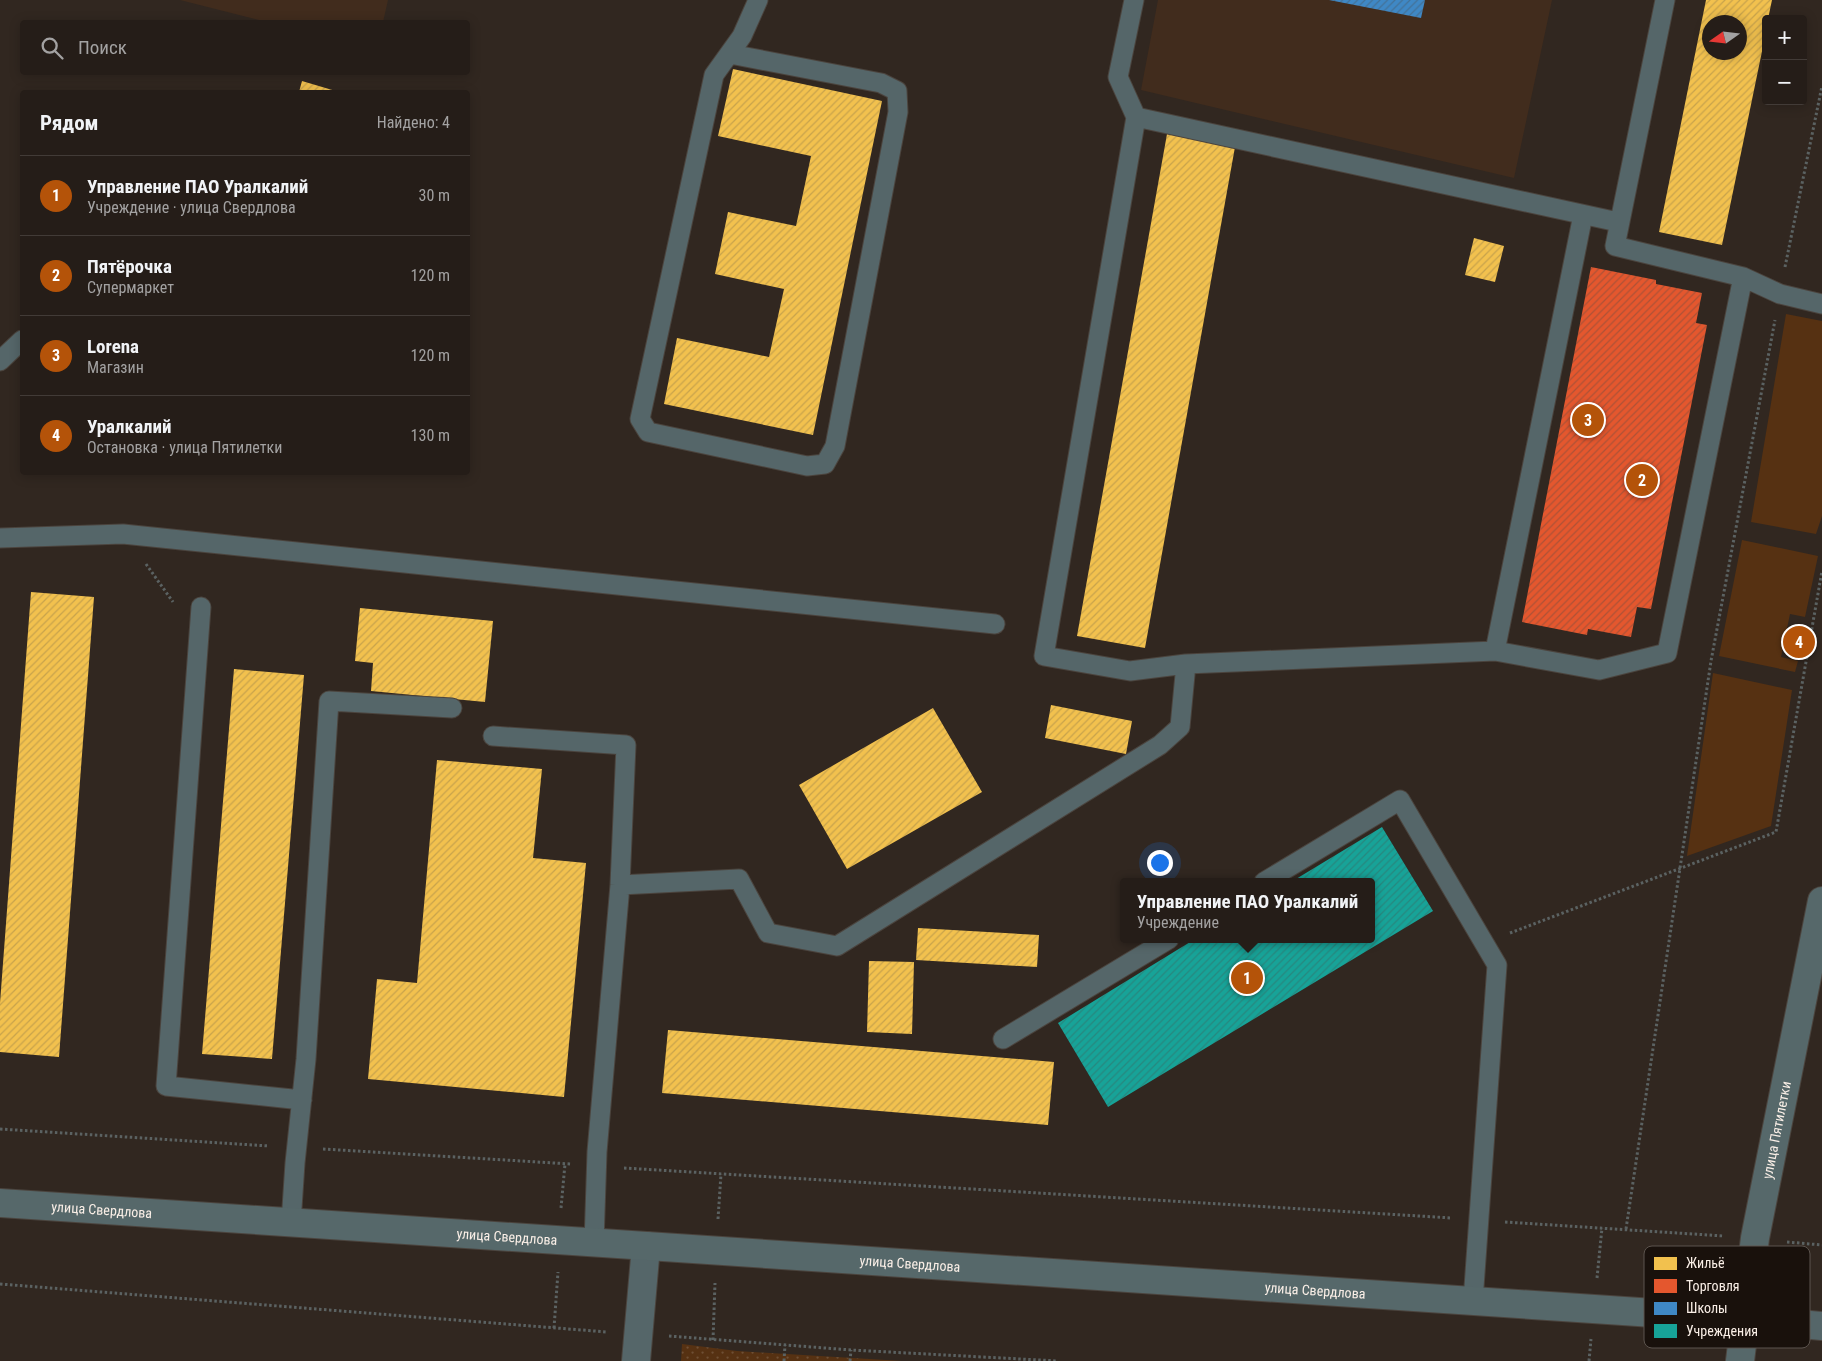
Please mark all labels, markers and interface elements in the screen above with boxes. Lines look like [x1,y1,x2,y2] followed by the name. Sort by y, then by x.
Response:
[1702,15,1747,60] north arrow
[1762,15,1807,105] map controls
[1762,15,1807,60] button: +
[20,20,470,75] search box
[38,34,66,62] icon: search
[78,36,127,59] text: Поиск
[1762,60,1807,105] button: −
[40,111,99,135] text: Рядом
[377,113,450,132] text: Найдено: 4
[87,175,308,198] text: Управление ПАО Уралкалий
[52,186,60,205] text: 1
[418,186,450,205] text: 30 m
[87,198,296,217] text: Учреждение · улица Свердлова
[87,255,172,278] text: Пятёрочка
[52,266,60,285] text: 2
[411,266,450,285] text: 120 m
[87,278,174,297] text: Супермаркет
[87,335,139,358] text: Lorena
[52,346,60,365] text: 3
[411,346,450,365] text: 120 m
[87,358,144,377] text: Магазин
[1572,401,1604,439] pin: 3
[87,415,172,438] text: Уралкалий
[52,426,60,445] text: 4
[411,426,450,445] text: 130 m
[87,438,282,457] text: Остановка · улица Пятилетки
[1626,461,1658,499] pin: 2
[1783,623,1815,661] pin: 4
[1147,850,1173,876] your location
[1120,878,1375,943] popup
[1137,890,1358,913] text: Управление ПАО Уралкалий
[1137,913,1219,932] text: Учреждение
[1231,959,1263,997] pin: 1
[1759,1080,1794,1180] street label: улица Пятилетки
[51,1198,153,1221] street label: улица Свердлова
[456,1225,558,1248] street label: улица Свердлова
[1644,1246,1810,1348] legend
[859,1252,961,1275] street label: улица Свердлова
[1686,1255,1725,1271] text: Жильё
[1686,1278,1740,1294] text: Торговля
[1264,1279,1366,1302] street label: улица Свердлова
[1686,1300,1728,1316] text: Школы
[1686,1323,1758,1339] text: Учреждения

